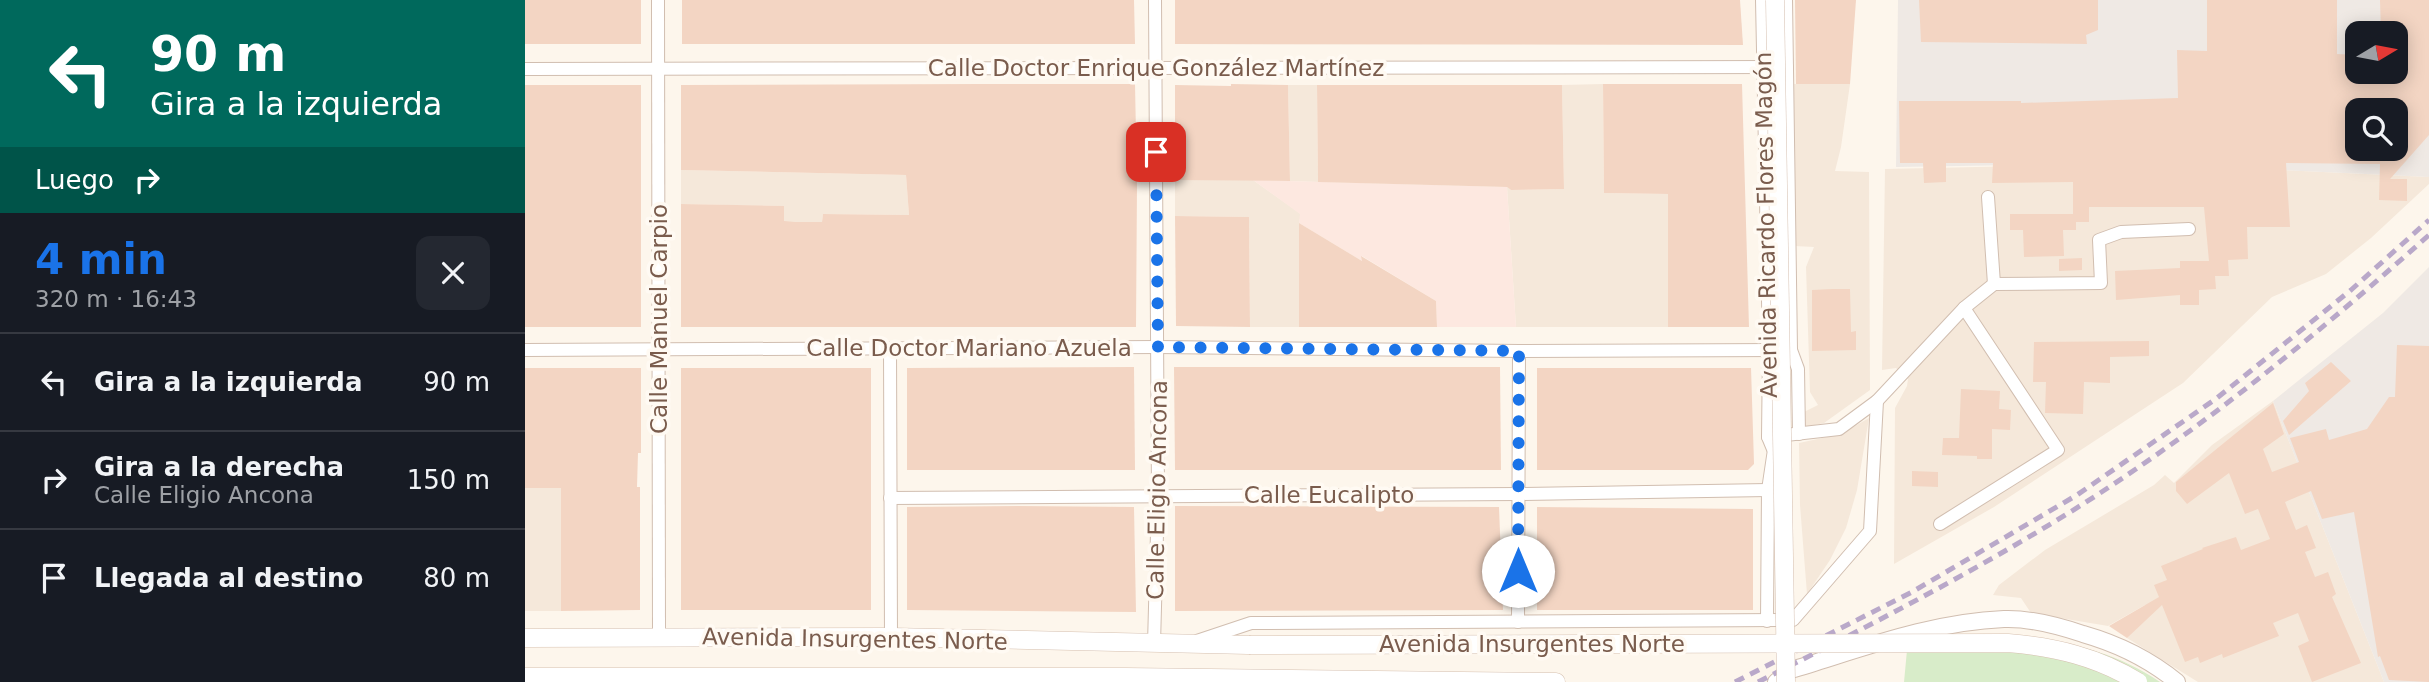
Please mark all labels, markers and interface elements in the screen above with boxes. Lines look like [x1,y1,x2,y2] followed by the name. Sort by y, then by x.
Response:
[2345,21,2408,84] north arrow
[2345,21,2408,161] map controls
[150,26,286,83] text: 90 m
[35,28,126,119] icon: left
[1750,52,1782,398] street label: Avenida Ricardo Flores Magón
[928,55,1384,81] street label: Calle Doctor Enrique González Martínez
[150,85,442,123] text: Gira a la izquierda
[2345,98,2408,161] button: search
[1126,122,1186,182] pin
[1137,133,1175,171] icon: arrive
[128,161,166,199] icon: right
[35,165,114,195] text: Luego
[646,204,672,434] street label: Calle Manuel Carpio
[35,235,167,284] text: 4 min
[416,236,490,310] button: close
[35,286,197,312] text: 320 m · 16:43
[806,335,1132,361] street label: Calle Doctor Mariano Azuela
[35,363,73,401] icon: left
[94,367,362,397] text: Gira a la izquierda
[423,367,490,397] text: 90 m
[1142,380,1172,600] street label: Calle Eligio Ancona
[94,452,344,482] text: Gira a la derecha
[35,461,73,499] icon: right
[407,465,490,495] text: 150 m
[94,482,314,508] text: Calle Eligio Ancona
[1244,482,1414,508] street label: Calle Eucalipto
[1481,534,1555,608] position arrow
[35,559,73,597] icon: arrive
[94,563,363,593] text: Llegada al destino
[423,563,490,593] text: 80 m
[702,623,1008,655] street label: Avenida Insurgentes Norte
[1379,631,1685,657] street label: Avenida Insurgentes Norte

